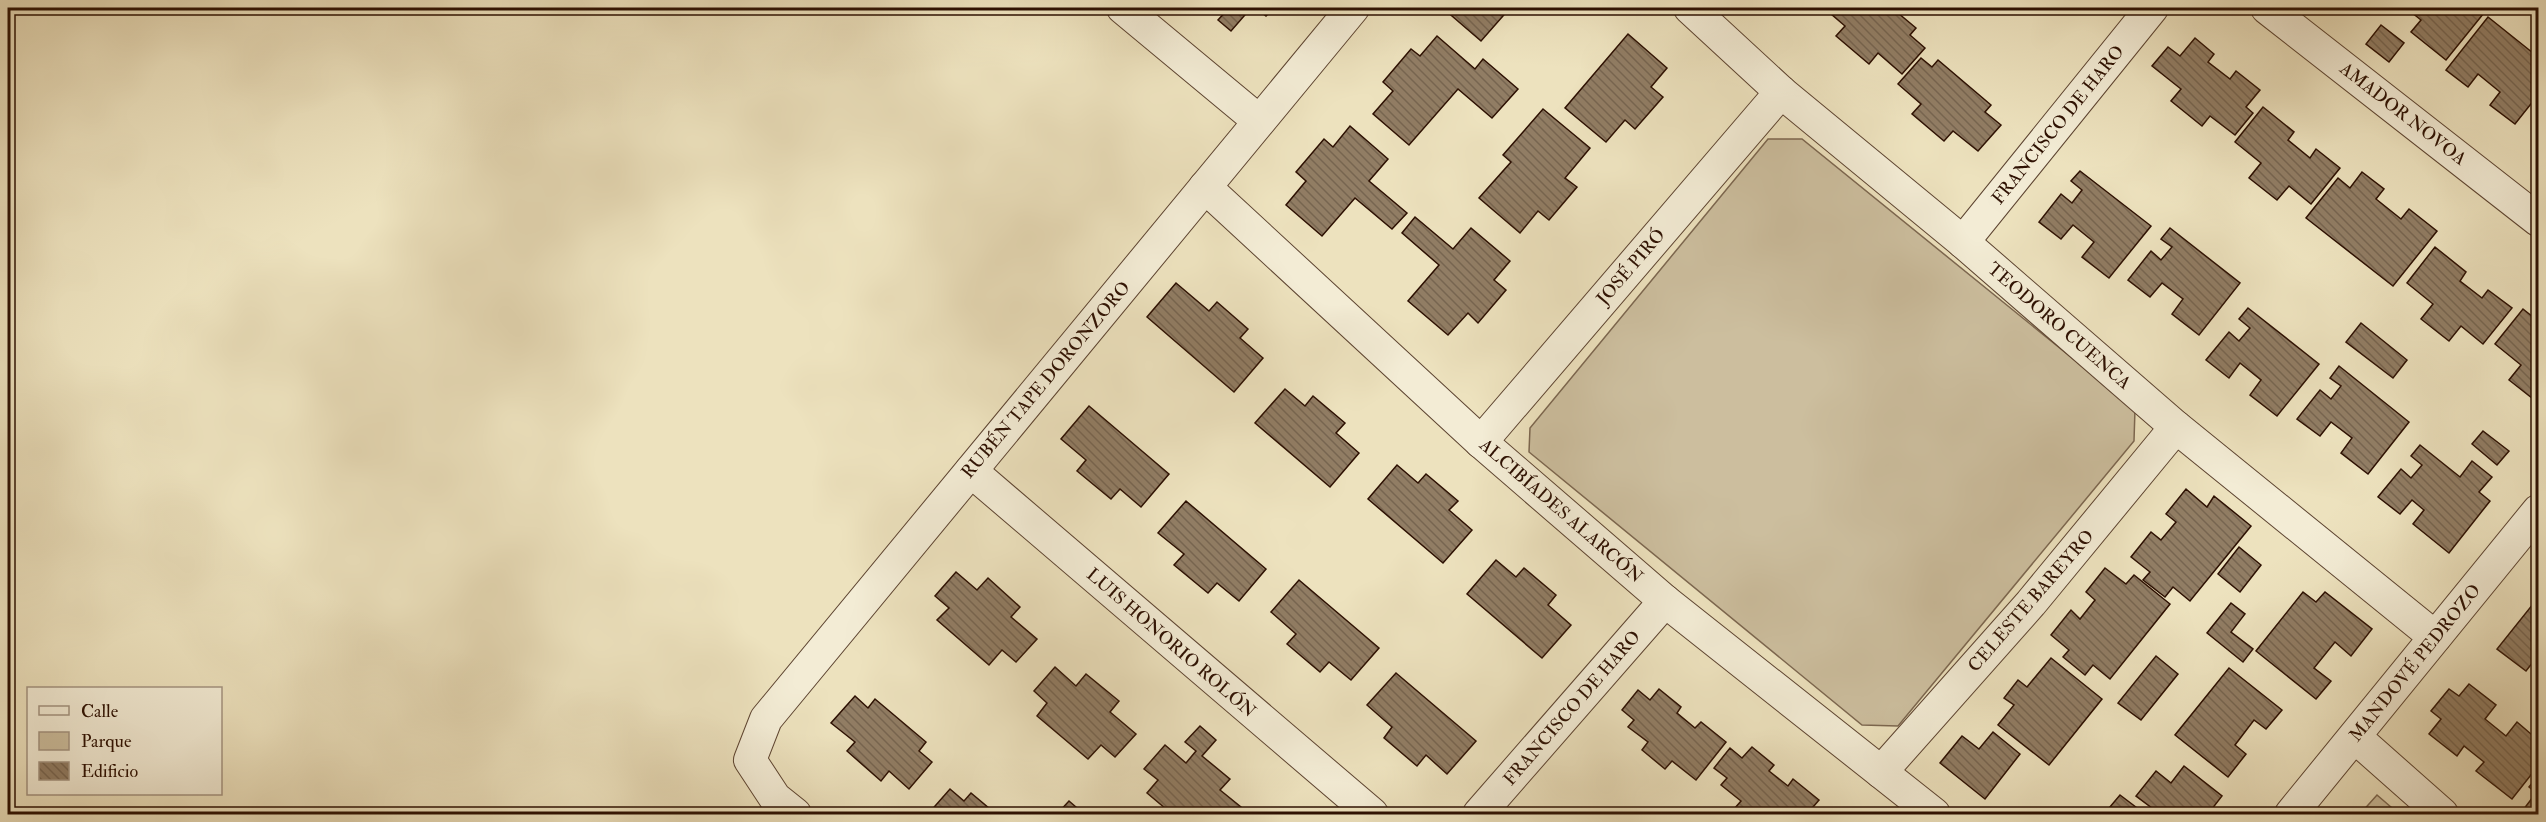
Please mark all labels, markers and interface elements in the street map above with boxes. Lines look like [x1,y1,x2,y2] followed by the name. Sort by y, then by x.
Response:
[1987,41,2129,209] street label: FRANCISCO DE HARO
[2334,57,2471,171] street label: AMADOR NOVOA
[1591,224,1670,311] street label: JOSÉ PIRÓ
[1983,257,2136,395] street label: TEODORO CUENCA
[957,277,1135,483] street label: RUBÉN TAPE DORONZORO
[1474,433,1647,588] street label: ALCIBÍADES ALARCÓN
[1963,525,2099,677] street label: CELESTE BAREYRO
[1081,563,1261,723] street label: LUIS HONORIO ROLÓN
[2344,579,2486,747] street label: MANDOVÉ PEDROZO
[1498,626,1646,790] street label: FRANCISCO DE HARO
[27,687,222,795] legend
[81,700,119,723] text: Calle
[81,730,132,753] text: Parque
[81,760,138,783] text: Edificio

